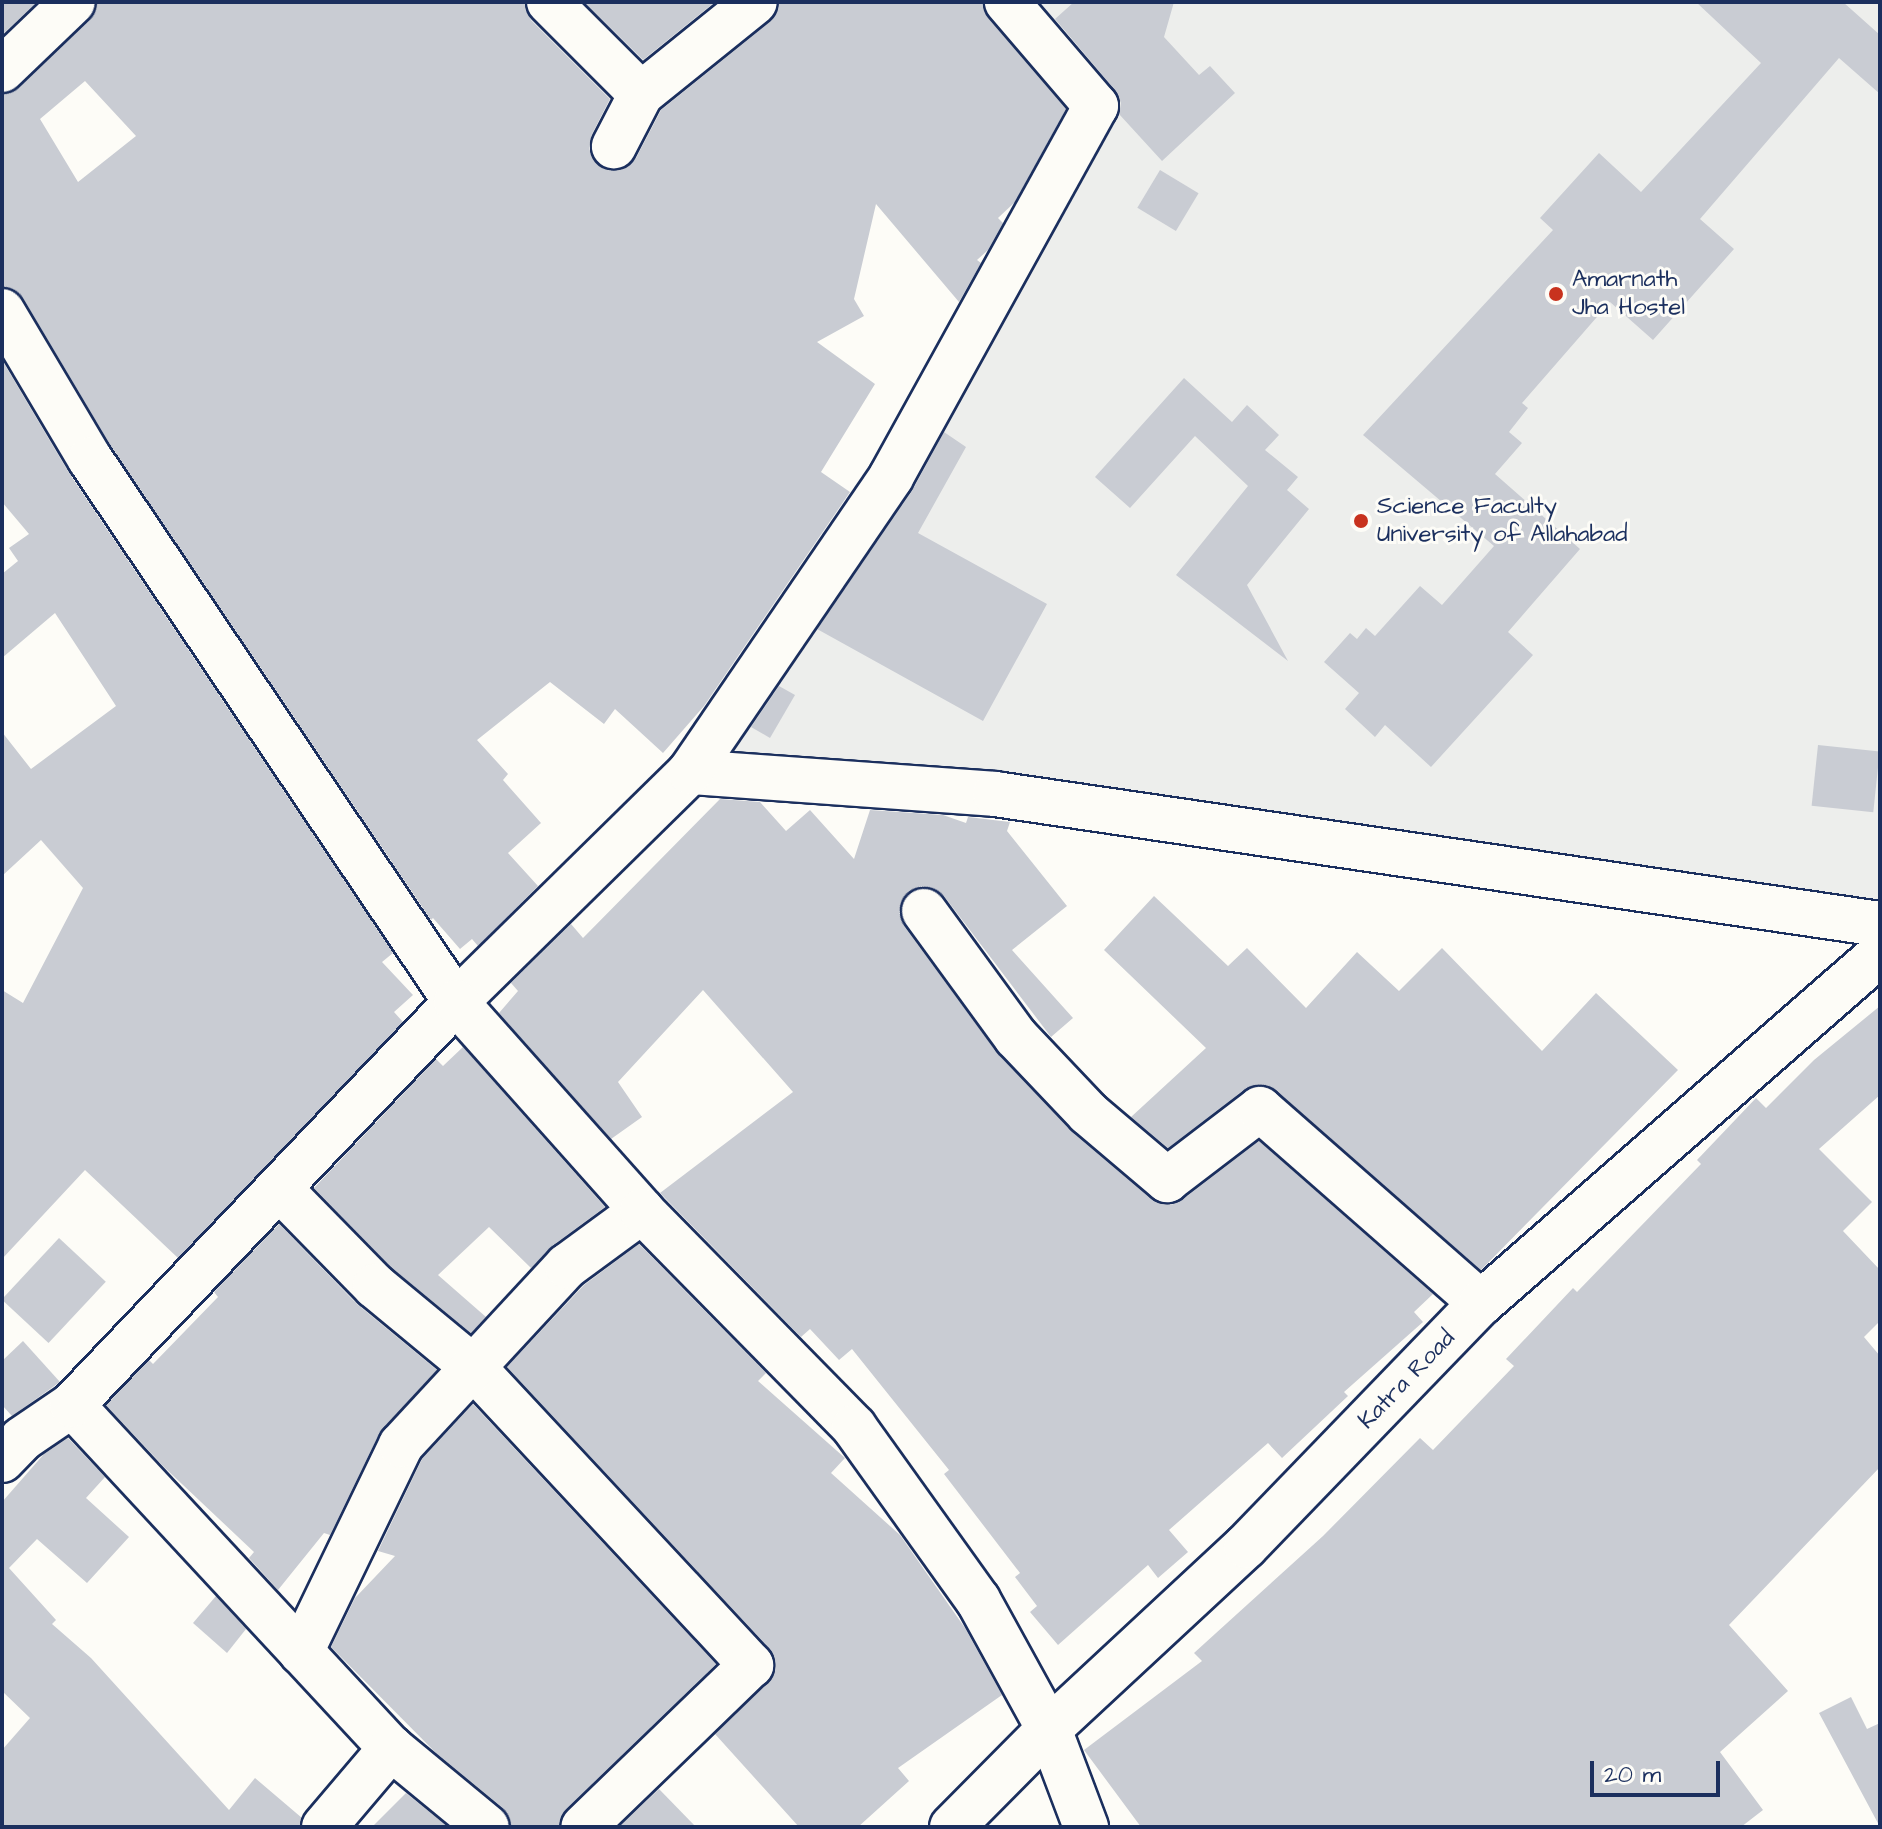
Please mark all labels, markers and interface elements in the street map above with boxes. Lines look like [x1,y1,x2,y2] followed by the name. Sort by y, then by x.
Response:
[1572,266,1685,322] place label: Amarnath Jha Hostel
[1547,285,1565,303] marker: Amarnath Jha Hostel
[1377,493,1628,549] place label: Science Faculty University of Allahabad
[1352,512,1370,530] marker: Science Faculty University of Allahabad
[1353,1324,1461,1436] street label: Katra Road
[1594,1745,1724,1795] scale bar
[1604,1758,1661,1792] text: 20 m

